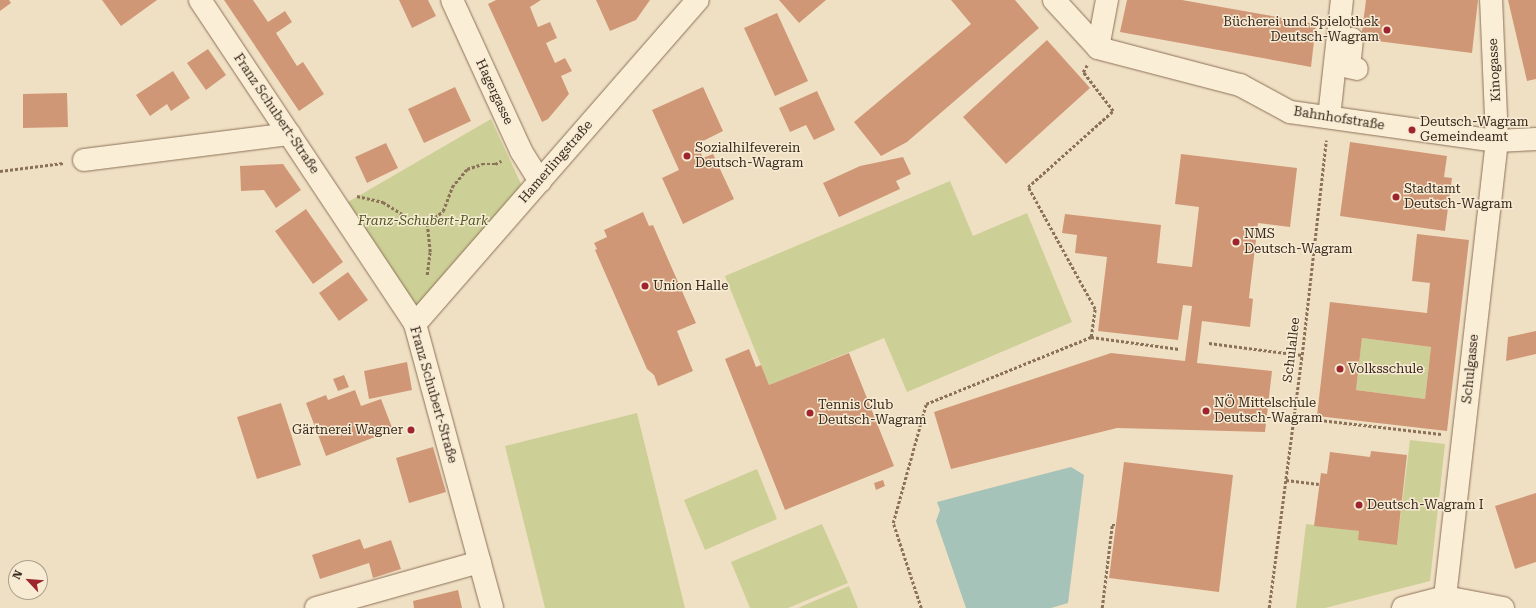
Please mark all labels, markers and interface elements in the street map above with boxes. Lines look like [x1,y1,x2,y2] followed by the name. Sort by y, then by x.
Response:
[1223,15,1379,46] place label: Bücherei und Spielothek Deutsch-Wagram
[1382,25,1392,35] marker: Bücherei und Spielothek Deutsch-Wagram
[1486,38,1504,102] street label: Kinogasse
[230,51,322,177] street label: Franz Schubert-Straße
[472,57,516,127] street label: Hagergasse
[1292,104,1386,134] street label: Bahnhofstraße
[1420,115,1529,146] place label: Deutsch-Wagram Gemeindeamt
[516,117,596,207] street label: Hamerlingstraße
[1407,125,1417,135] marker: Deutsch-Wagram Gemeindeamt
[695,141,804,172] place label: Sozialhilfeverein Deutsch-Wagram
[682,151,692,161] marker: Sozialhilfeverein Deutsch-Wagram
[1404,182,1513,213] place label: Stadtamt Deutsch-Wagram
[1391,192,1401,202] marker: Stadtamt Deutsch-Wagram
[358,213,488,229] park label: Franz-Schubert-Park
[1244,227,1353,258] place label: NMS Deutsch-Wagram
[1231,237,1241,247] marker: NMS Deutsch-Wagram
[653,278,728,294] place label: Union Halle
[640,281,650,291] marker: Union Halle
[1280,317,1304,383] street label: Schulallee
[406,325,460,465] street label: Franz Schubert-Straße
[1460,334,1482,404] street label: Schulgasse
[1348,361,1424,377] place label: Volksschule
[1335,364,1345,374] marker: Volksschule
[1214,396,1323,427] place label: NÖ Mittelschule Deutsch-Wagram
[818,398,927,429] place label: Tennis Club Deutsch-Wagram
[1201,406,1211,416] marker: NÖ Mittelschule Deutsch-Wagram
[805,408,815,418] marker: Tennis Club Deutsch-Wagram
[292,422,403,438] place label: Gärtnerei Wagner
[406,425,416,435] marker: Gärtnerei Wagner
[1367,497,1484,513] place label: Deutsch-Wagram I
[1354,500,1364,510] marker: Deutsch-Wagram I
[8,560,48,600] north arrow
[10,568,25,582] text: N

